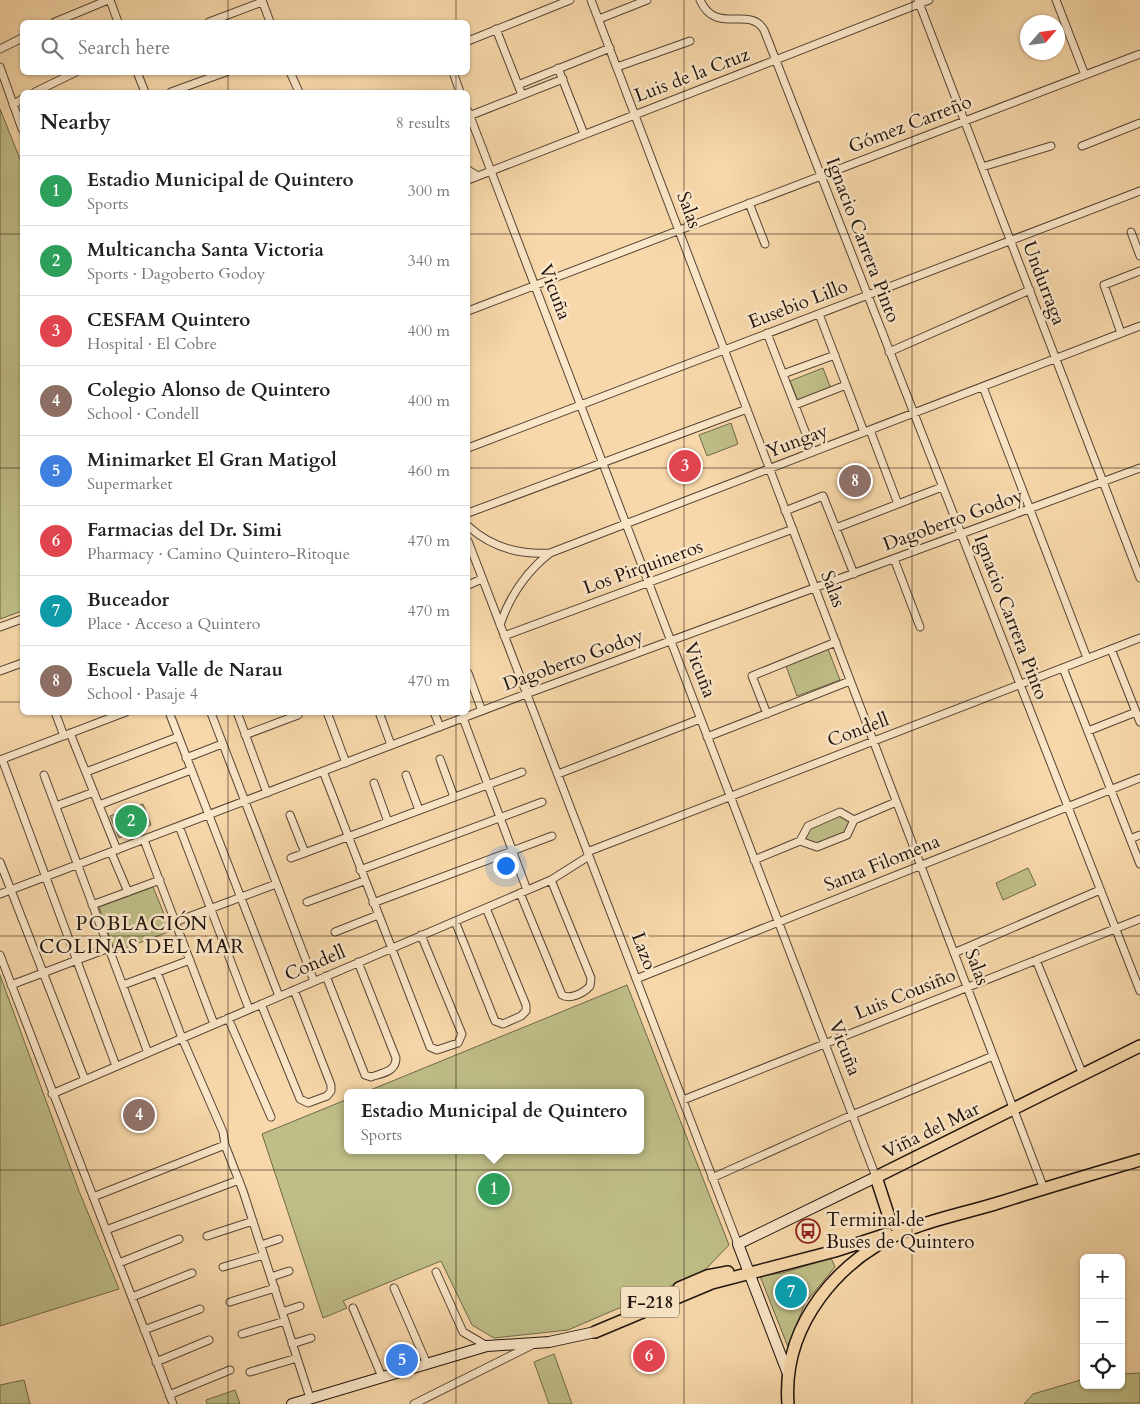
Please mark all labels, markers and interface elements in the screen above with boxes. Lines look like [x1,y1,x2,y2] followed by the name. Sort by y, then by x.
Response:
[1020,15,1065,60] north arrow
[20,20,470,75] search box
[38,34,66,62] icon: search
[78,35,170,61] text: Search here
[631,41,754,109] street label: Luis de la Cruz
[845,89,975,159] street label: Gómez Carreño
[40,108,111,137] text: Nearby
[396,112,450,134] text: 8 results
[820,154,906,326] street label: Ignacio Carrera Pinto
[87,167,354,193] text: Estadio Municipal de Quintero
[52,180,60,202] text: 1
[408,180,450,202] text: 300 m
[670,188,708,232] street label: Salas
[87,193,128,215] text: Sports
[87,237,324,263] text: Multicancha Santa Victoria
[1016,237,1072,329] street label: Undurraga
[52,250,60,272] text: 2
[408,250,450,272] text: 340 m
[533,261,577,323] street label: Vicuña
[87,263,265,285] text: Sports · Dagoberto Godoy
[744,273,852,335] street label: Eusebio Lillo
[87,307,250,333] text: CESFAM Quintero
[52,320,60,342] text: 3
[408,320,450,342] text: 400 m
[87,333,217,355] text: Hospital · El Cobre
[87,377,330,403] text: Colegio Alonso de Quintero
[52,390,60,412] text: 4
[408,390,450,412] text: 400 m
[87,403,199,425] text: School · Condell
[762,417,832,465] street label: Yungay
[87,447,337,473] text: Minimarket El Gran Matigol
[669,447,701,485] pin: 3
[52,460,60,482] text: 5
[408,460,450,482] text: 460 m
[839,462,871,500] pin: 8
[87,473,173,495] text: Supermarket
[879,483,1027,557] street label: Dagoberto Godoy
[87,517,282,543] text: Farmacias del Dr. Simi
[52,530,60,552] text: 6
[408,530,450,552] text: 470 m
[968,531,1054,703] street label: Ignacio Carrera Pinto
[580,533,706,601] street label: Los Pirquineros
[87,543,350,565] text: Pharmacy · Camino Quintero-Ritoque
[814,567,852,611] street label: Salas
[87,587,169,613] text: Buceador
[52,600,60,622] text: 7
[408,600,450,622] text: 470 m
[87,613,260,635] text: Place · Acceso a Quintero
[499,623,647,697] street label: Dagoberto Godoy
[678,639,722,701] street label: Vicuña
[87,657,283,683] text: Escuela Valle de Narau
[52,670,60,692] text: 8
[408,670,450,692] text: 470 m
[87,683,198,705] text: School · Pasaje 4
[823,706,893,754] street label: Condell
[115,802,147,840] pin: 2
[820,828,944,898] street label: Santa Filomena
[493,853,519,879] your location
[39,910,245,960] district label: POBLACIÓN COLINAS DEL MAR
[625,928,663,974] street label: Lazo
[280,938,350,987] street label: Condell
[958,945,996,989] street label: Salas
[851,962,959,1026] street label: Luis Cousiño
[823,1017,867,1079] street label: Vicuña
[344,1089,644,1154] popup
[878,1095,984,1165] street label: Viña del Mar
[123,1096,155,1134] pin: 4
[361,1098,627,1124] text: Estadio Municipal de Quintero
[361,1124,402,1146] text: Sports
[478,1170,510,1208] pin: 1
[826,1207,974,1255] place label: Terminal de Buses de Quintero
[795,1218,821,1244] bus stop icon: Terminal de Buses de Quintero
[1080,1254,1125,1389] map controls
[1080,1254,1125,1299] button: +
[775,1273,807,1311] pin: 7
[621,1286,679,1318] road number: F-218
[1080,1299,1125,1344] button: −
[633,1337,665,1375] pin: 6
[386,1341,418,1379] pin: 5
[1080,1344,1125,1389] button: locate

